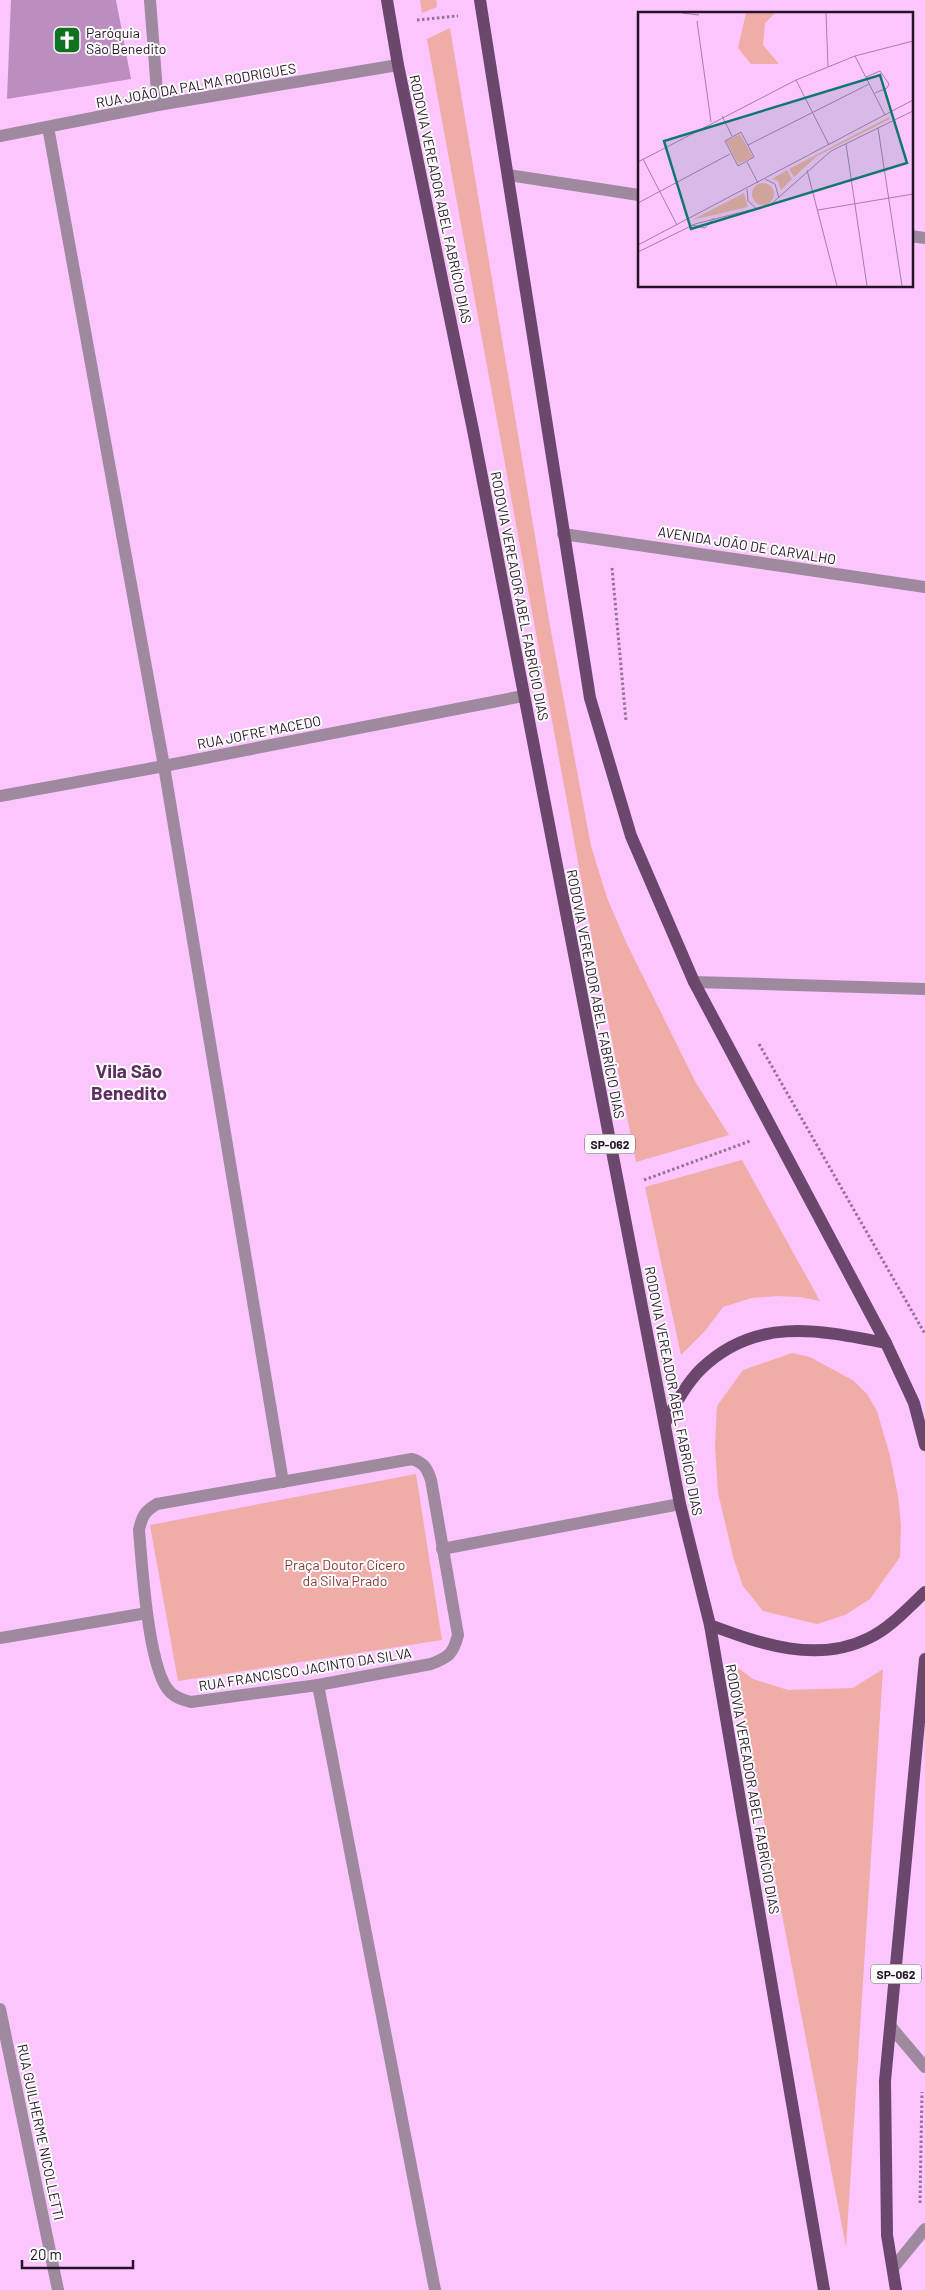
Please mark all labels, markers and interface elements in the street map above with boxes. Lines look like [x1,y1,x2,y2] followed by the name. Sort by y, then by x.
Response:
[638,12,912,288] inset map
[86,24,167,57] place label: Paróquia São Benedito
[52,25,82,55] church icon: Paróquia São Benedito
[95,59,297,111] street label: RUA JOÃO DA PALMA RODRIGUES
[406,73,476,325] street label: RODOVIA VEREADOR ABEL FABRÍCIO DIAS
[487,470,553,722] street label: RODOVIA VEREADOR ABEL FABRÍCIO DIAS
[657,523,837,567] street label: AVENIDA JOÃO DE CARVALHO
[196,712,322,752] street label: RUA JOFRE MACEDO
[563,868,629,1120] street label: RODOVIA VEREADOR ABEL FABRÍCIO DIAS
[91,1059,167,1104] district label: Vila São Benedito
[585,1134,635,1154] road number: SP-062
[641,1265,707,1517] street label: RODOVIA VEREADOR ABEL FABRÍCIO DIAS
[285,1556,405,1589] park label: Praça Doutor Cícero da Silva Prado
[197,1644,413,1694] street label: RUA FRANCISCO JACINTO DA SILVA
[723,1663,783,1915] street label: RODOVIA VEREADOR ABEL FABRÍCIO DIAS
[871,1965,921,1984] road number: SP-062
[14,2042,68,2222] street label: RUA GUILHERME NICOLLETTI
[22,2238,134,2270] scale bar
[30,2245,62,2263] text: 20 m

